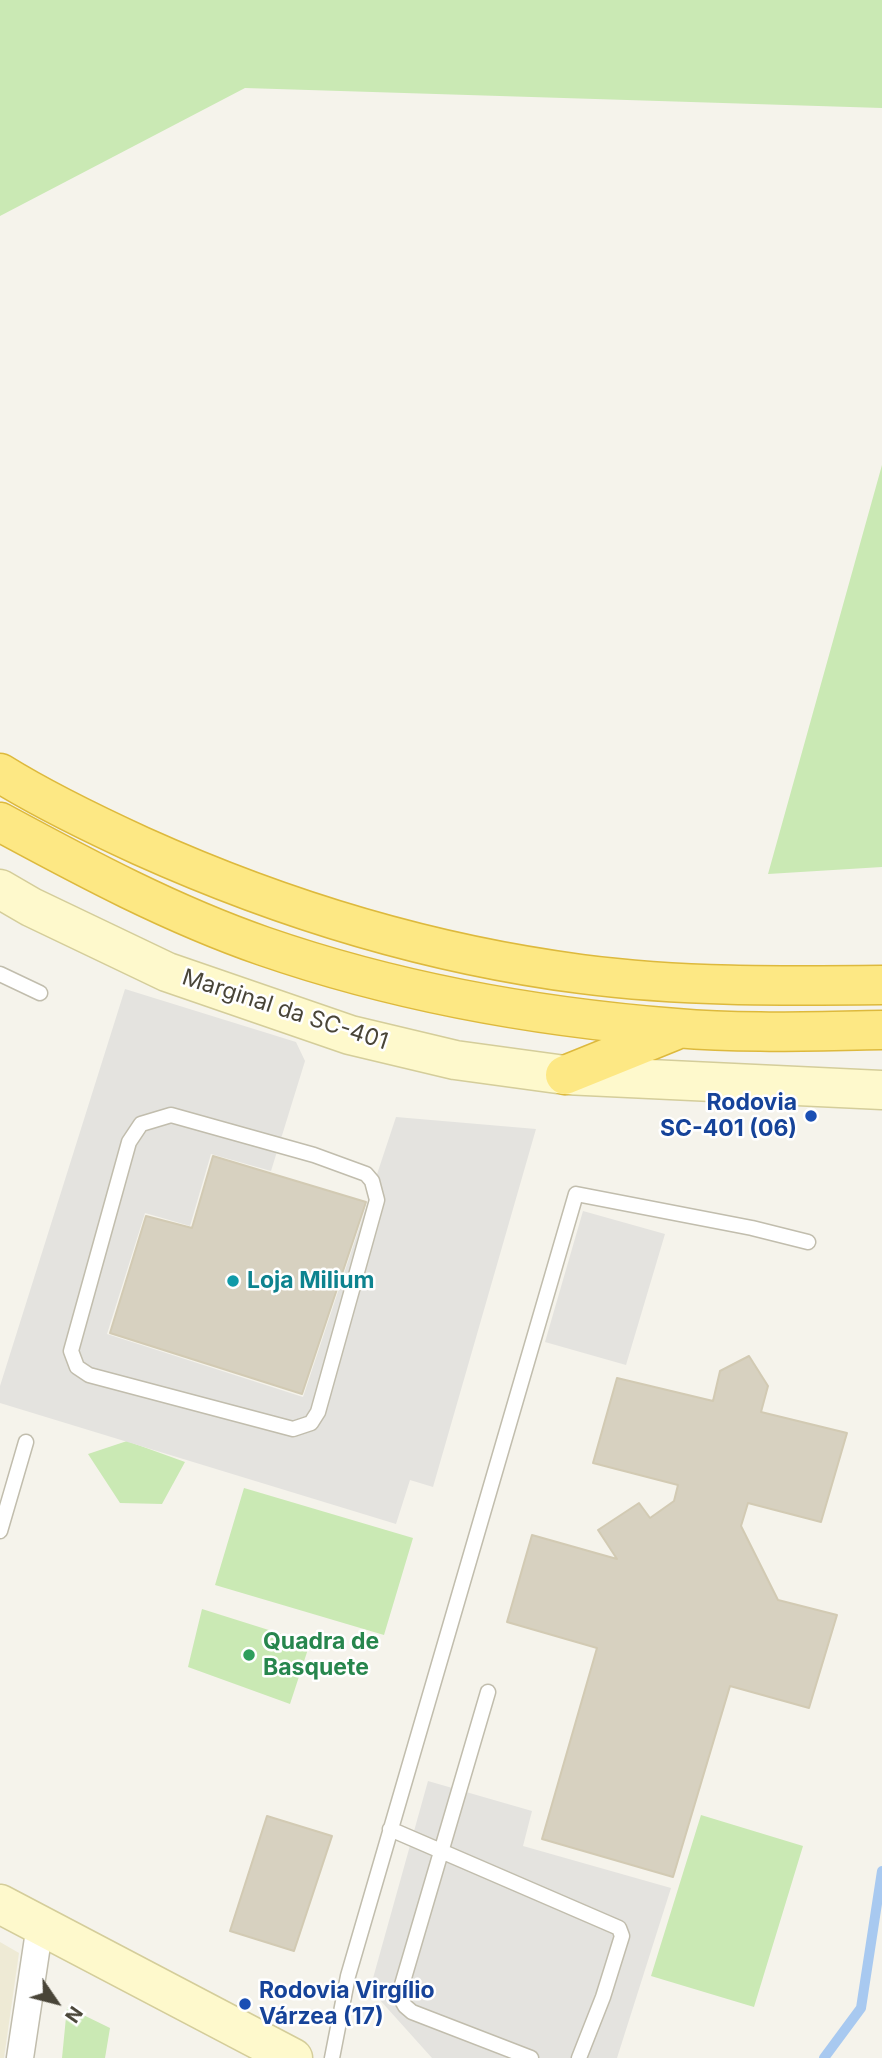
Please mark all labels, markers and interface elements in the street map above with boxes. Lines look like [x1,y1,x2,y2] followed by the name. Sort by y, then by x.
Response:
[179,964,391,1056] street label: Marginal da SC-401
[660,1089,797,1143] place label: Rodovia SC-401 (06)
[803,1108,819,1124] marker: Rodovia SC-401 (06)
[247,1267,375,1295] place label: Loja Milium
[225,1273,241,1289] marker: Loja Milium
[263,1628,379,1682] place label: Quadra de Basquete
[241,1647,257,1663] marker: Quadra de Basquete
[21,1967,91,2037] north arrow
[259,1977,434,2031] place label: Rodovia Virgílio Várzea (17)
[237,1996,253,2012] marker: Rodovia Virgílio Várzea (17)
[60,2002,87,2027] text: N

